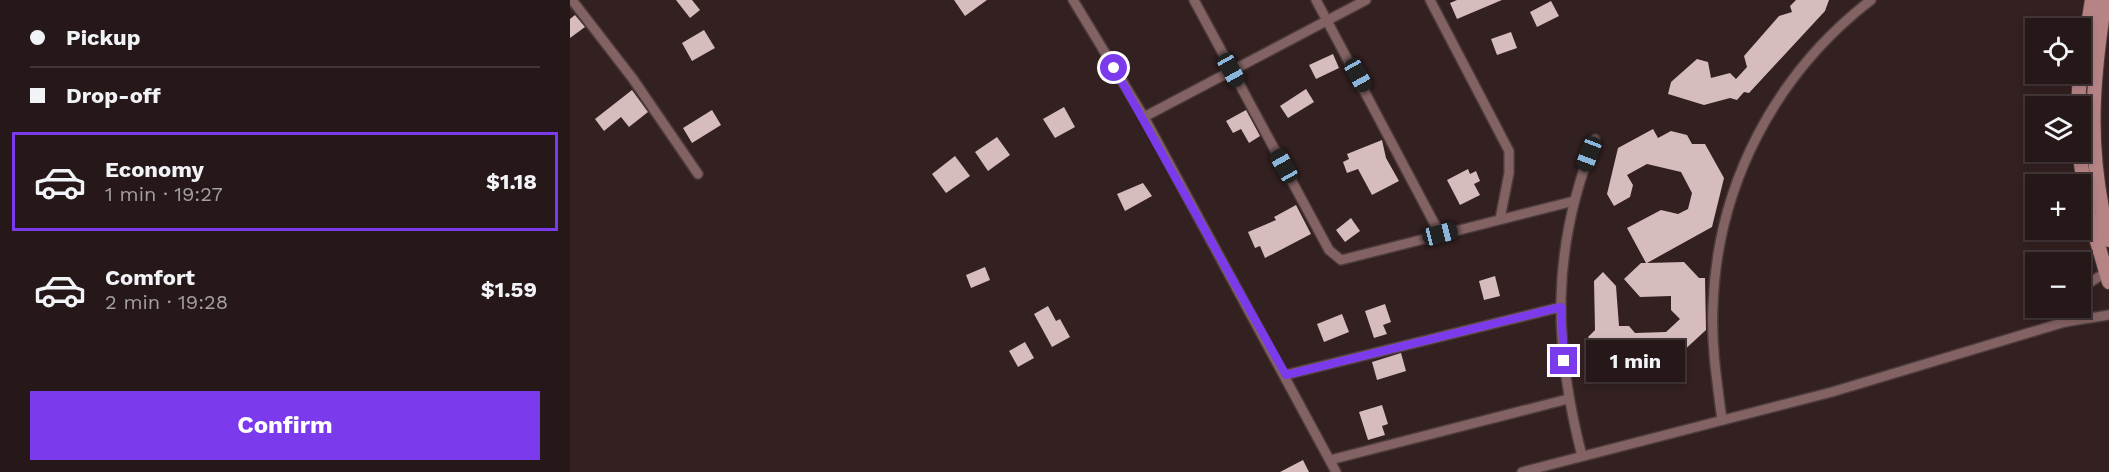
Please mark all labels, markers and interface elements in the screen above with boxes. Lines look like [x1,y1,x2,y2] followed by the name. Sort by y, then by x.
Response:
[2025,18,2091,318] map controls
[2025,18,2091,84] button: locate
[66,25,141,50] text: Pickup
[1214,50,1248,90] car
[1100,54,1127,81] route start
[1341,55,1375,95] car
[66,83,161,108] text: Drop-off
[2025,96,2091,162] button: layers
[1574,134,1604,174] car
[1267,146,1301,186] car
[33,155,87,209] icon: car
[105,157,204,182] text: Economy
[486,169,537,194] text: $1.18
[2025,174,2091,240] button: +
[105,182,223,206] text: 1 min · 19:27
[1420,221,1460,247] car
[2025,252,2091,318] button: −
[33,263,87,317] icon: car
[105,265,195,290] text: Comfort
[481,277,537,302] text: $1.59
[105,290,228,314] text: 2 min · 19:28
[1585,340,1684,382] callout: 1 min
[1550,347,1577,374] route end
[1610,349,1661,373] text: 1 min
[30,391,540,460] button: Confirm

